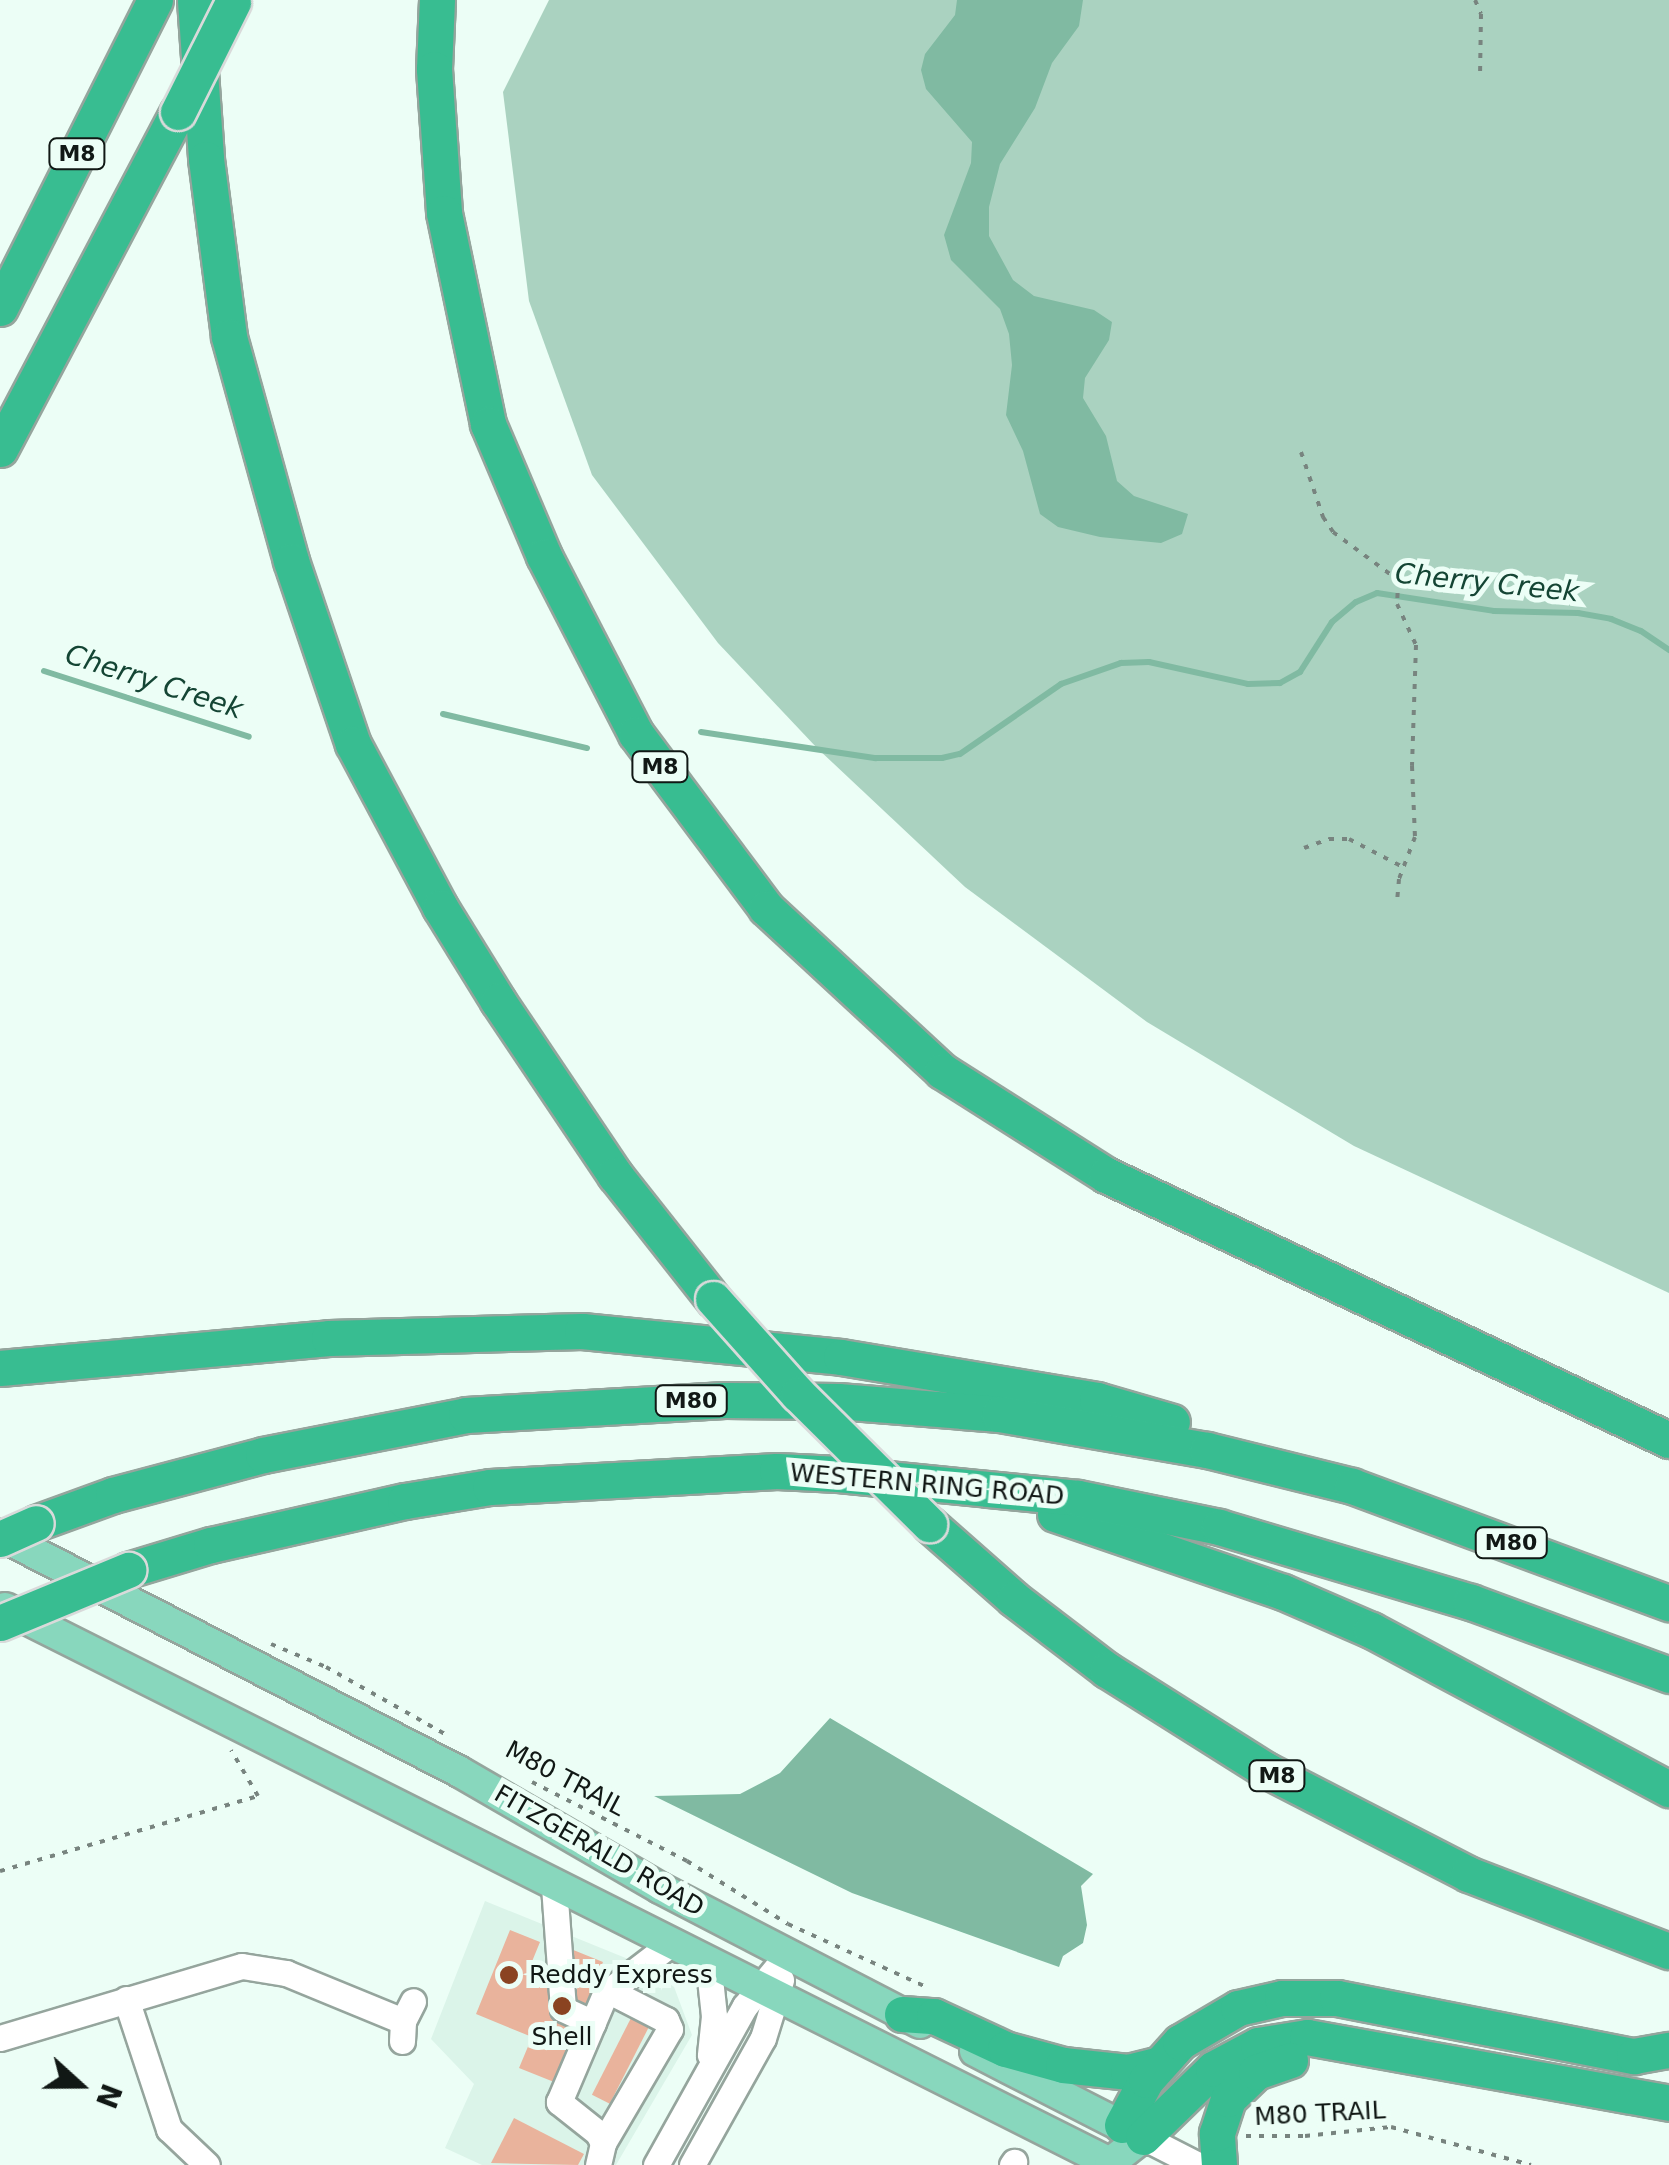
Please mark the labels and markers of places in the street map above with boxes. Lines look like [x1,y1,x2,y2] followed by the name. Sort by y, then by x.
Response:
[529,1960,713,1990] place label: Reddy Express
[498,1964,520,1986] marker: Reddy Express
[551,1995,573,2017] marker: Shell
[532,2022,592,2052] place label: Shell

